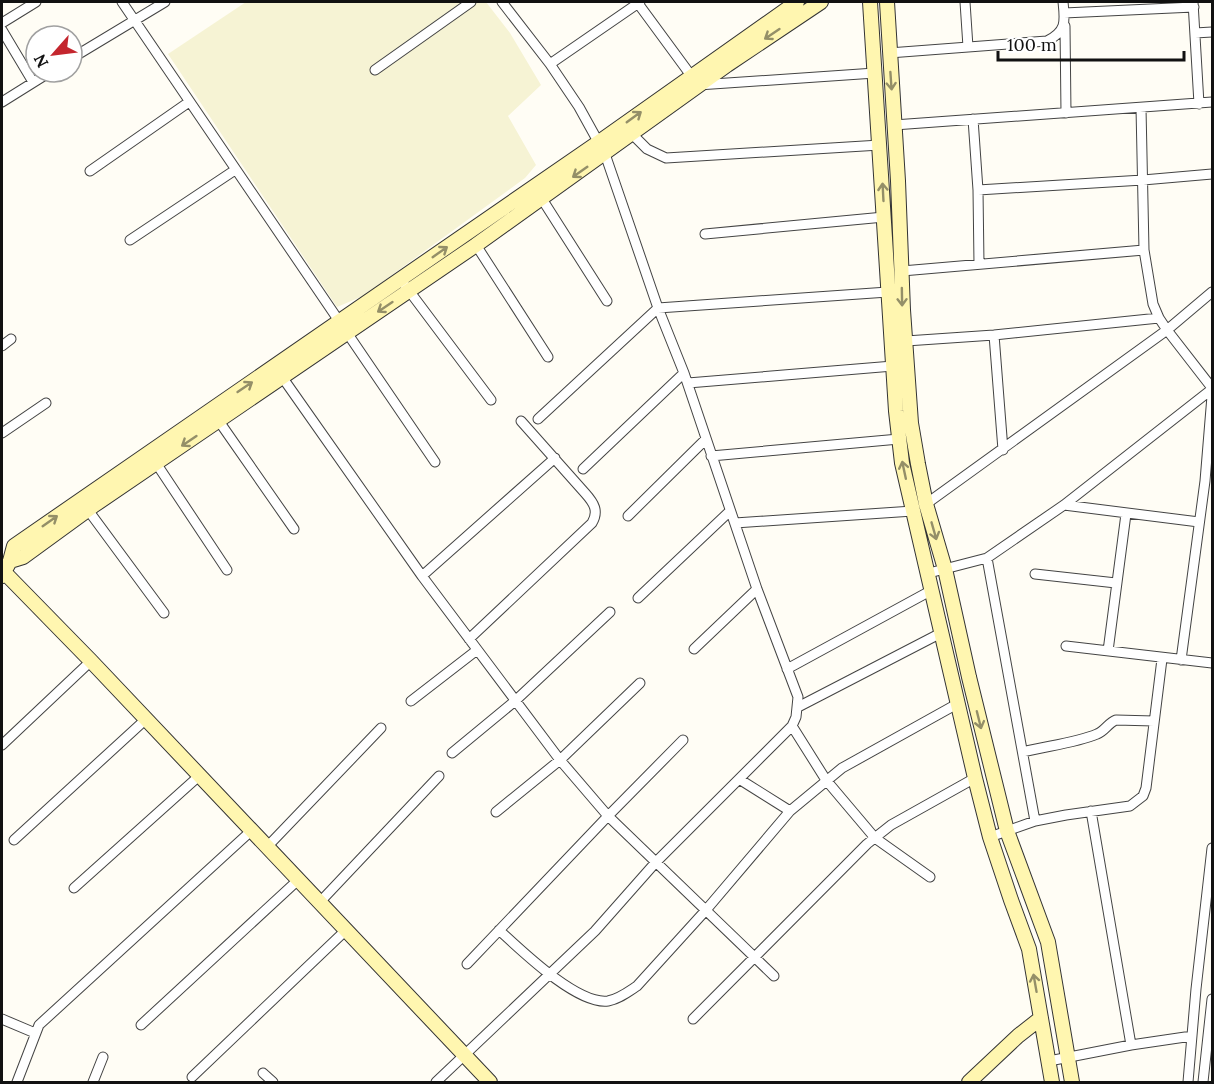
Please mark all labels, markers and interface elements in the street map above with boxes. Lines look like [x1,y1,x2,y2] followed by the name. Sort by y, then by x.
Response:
[24,24,84,84] north arrow
[998,24,1184,62] scale bar
[765,28,781,40] one-way arrow
[1007,33,1057,56] text: 100 m
[29,51,52,71] text: N
[886,70,897,90] one-way arrow
[626,110,642,123] one-way arrow
[572,166,588,178] one-way arrow
[877,182,888,202] one-way arrow
[431,246,448,258] one-way arrow
[896,286,908,306] one-way arrow
[377,301,394,313] one-way arrow
[236,380,253,393] one-way arrow
[181,435,198,447] one-way arrow
[898,460,909,480] one-way arrow
[41,515,57,527] one-way arrow
[929,521,940,540] one-way arrow
[974,710,986,729] one-way arrow
[1029,974,1040,994] one-way arrow

